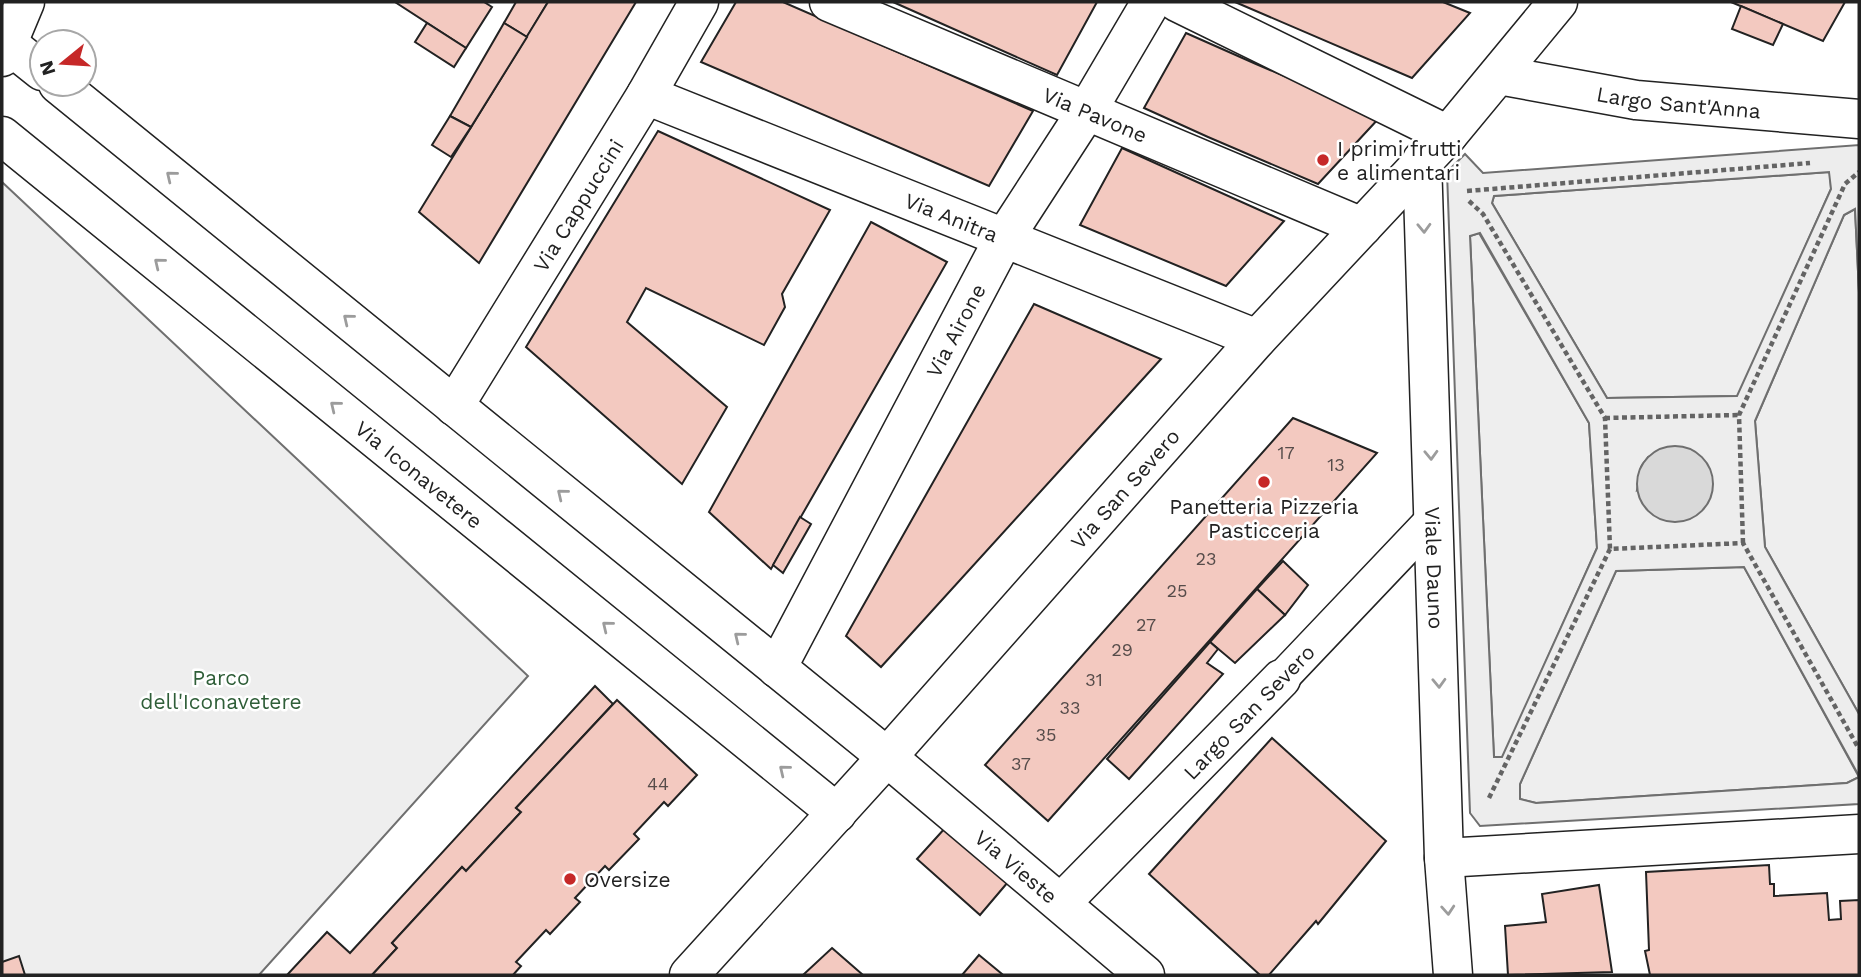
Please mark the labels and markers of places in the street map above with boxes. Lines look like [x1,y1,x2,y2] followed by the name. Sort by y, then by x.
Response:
[1337,136,1462,185] place label: I primi frutti e alimentari
[1315,152,1331,168] marker: I primi frutti e alimentari
[1256,474,1272,490] marker: Panetteria Pizzeria Pasticceria
[1169,494,1359,543] place label: Panetteria Pizzeria Pasticceria
[584,867,671,892] place label: Oversize
[562,871,578,887] marker: Oversize

